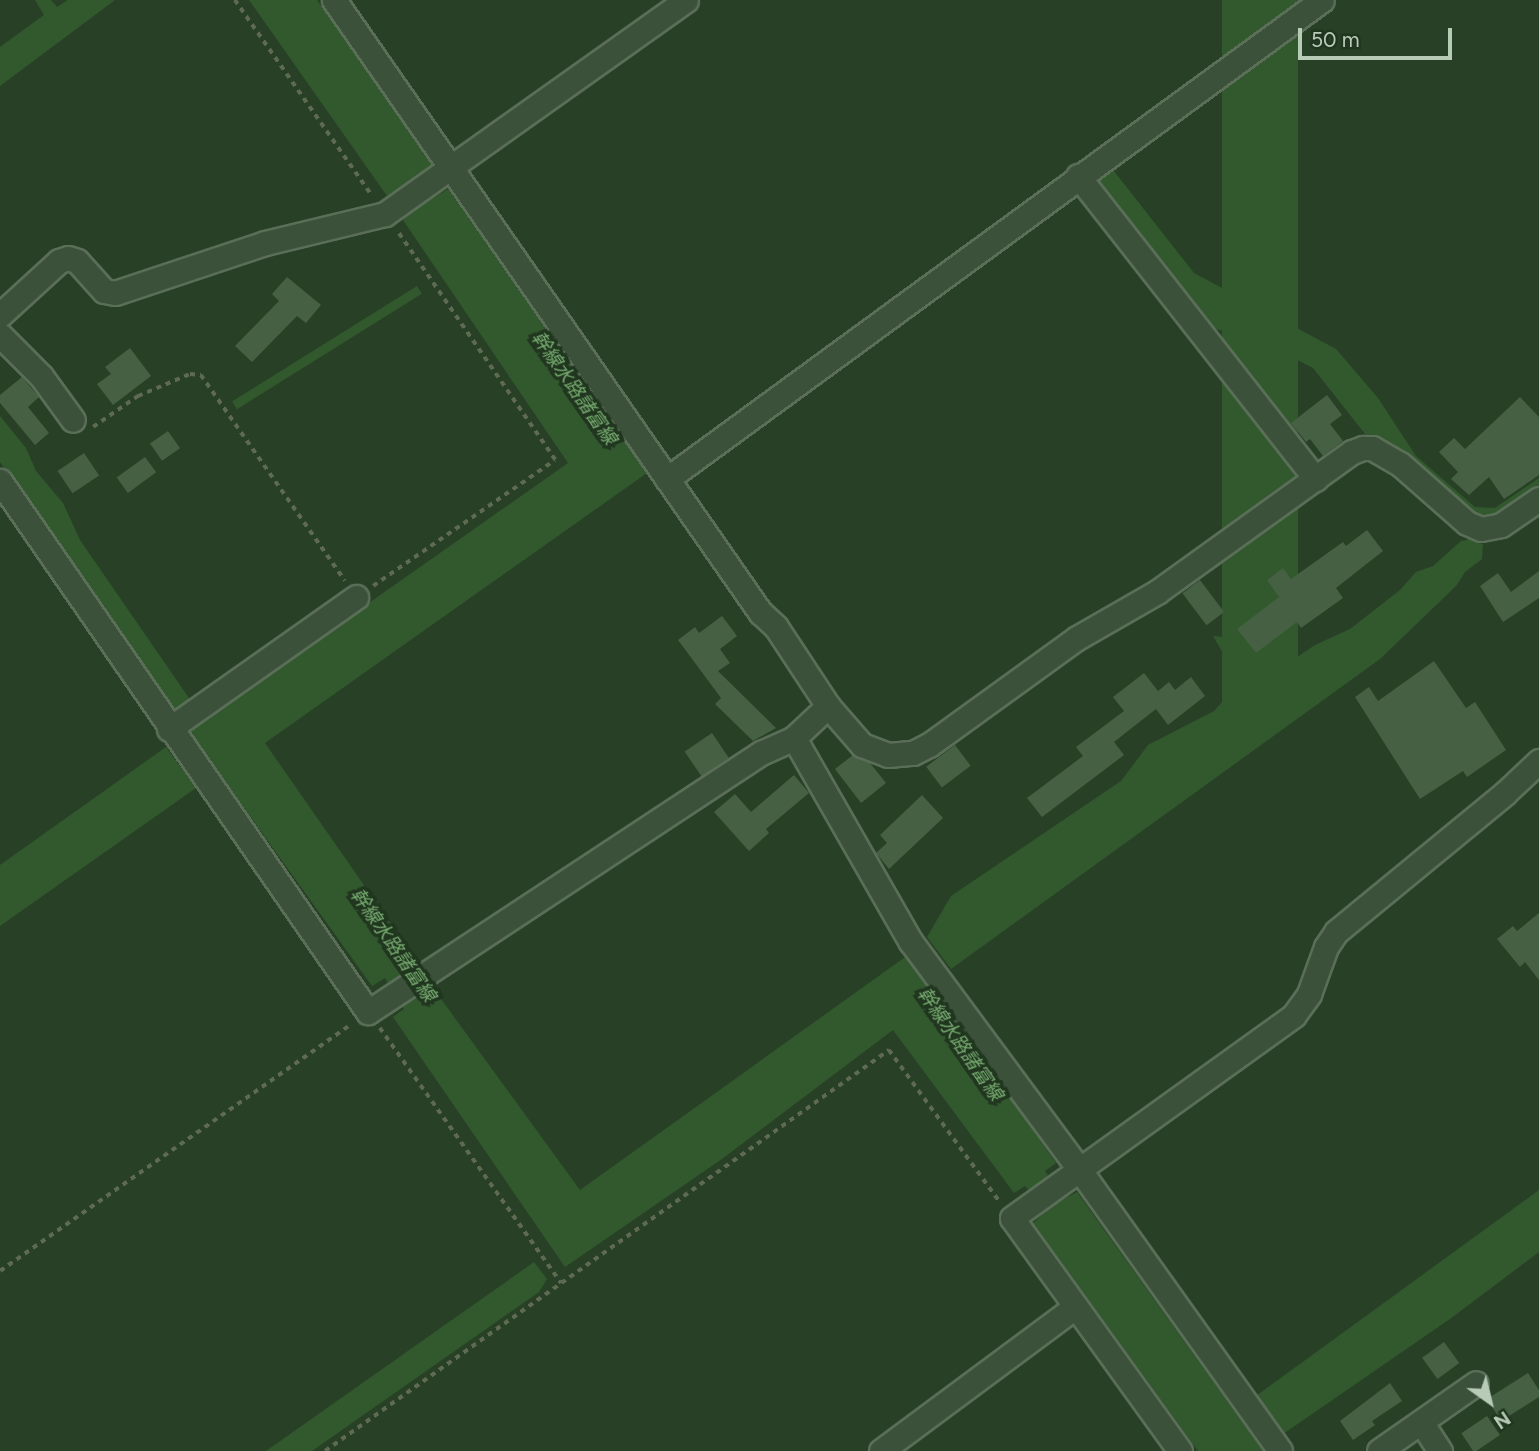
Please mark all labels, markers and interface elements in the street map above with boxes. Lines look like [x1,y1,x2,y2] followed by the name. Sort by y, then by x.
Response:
[1301,14,1455,58] scale bar
[1311,27,1360,52] text: 50 m
[527,327,621,449] water label: 幹線水路諸富線
[346,884,440,1006] water label: 幹線水路諸富線
[913,983,1007,1105] water label: 幹線水路諸富線
[1455,1367,1525,1437] north arrow
[1490,1406,1515,1433] text: N

